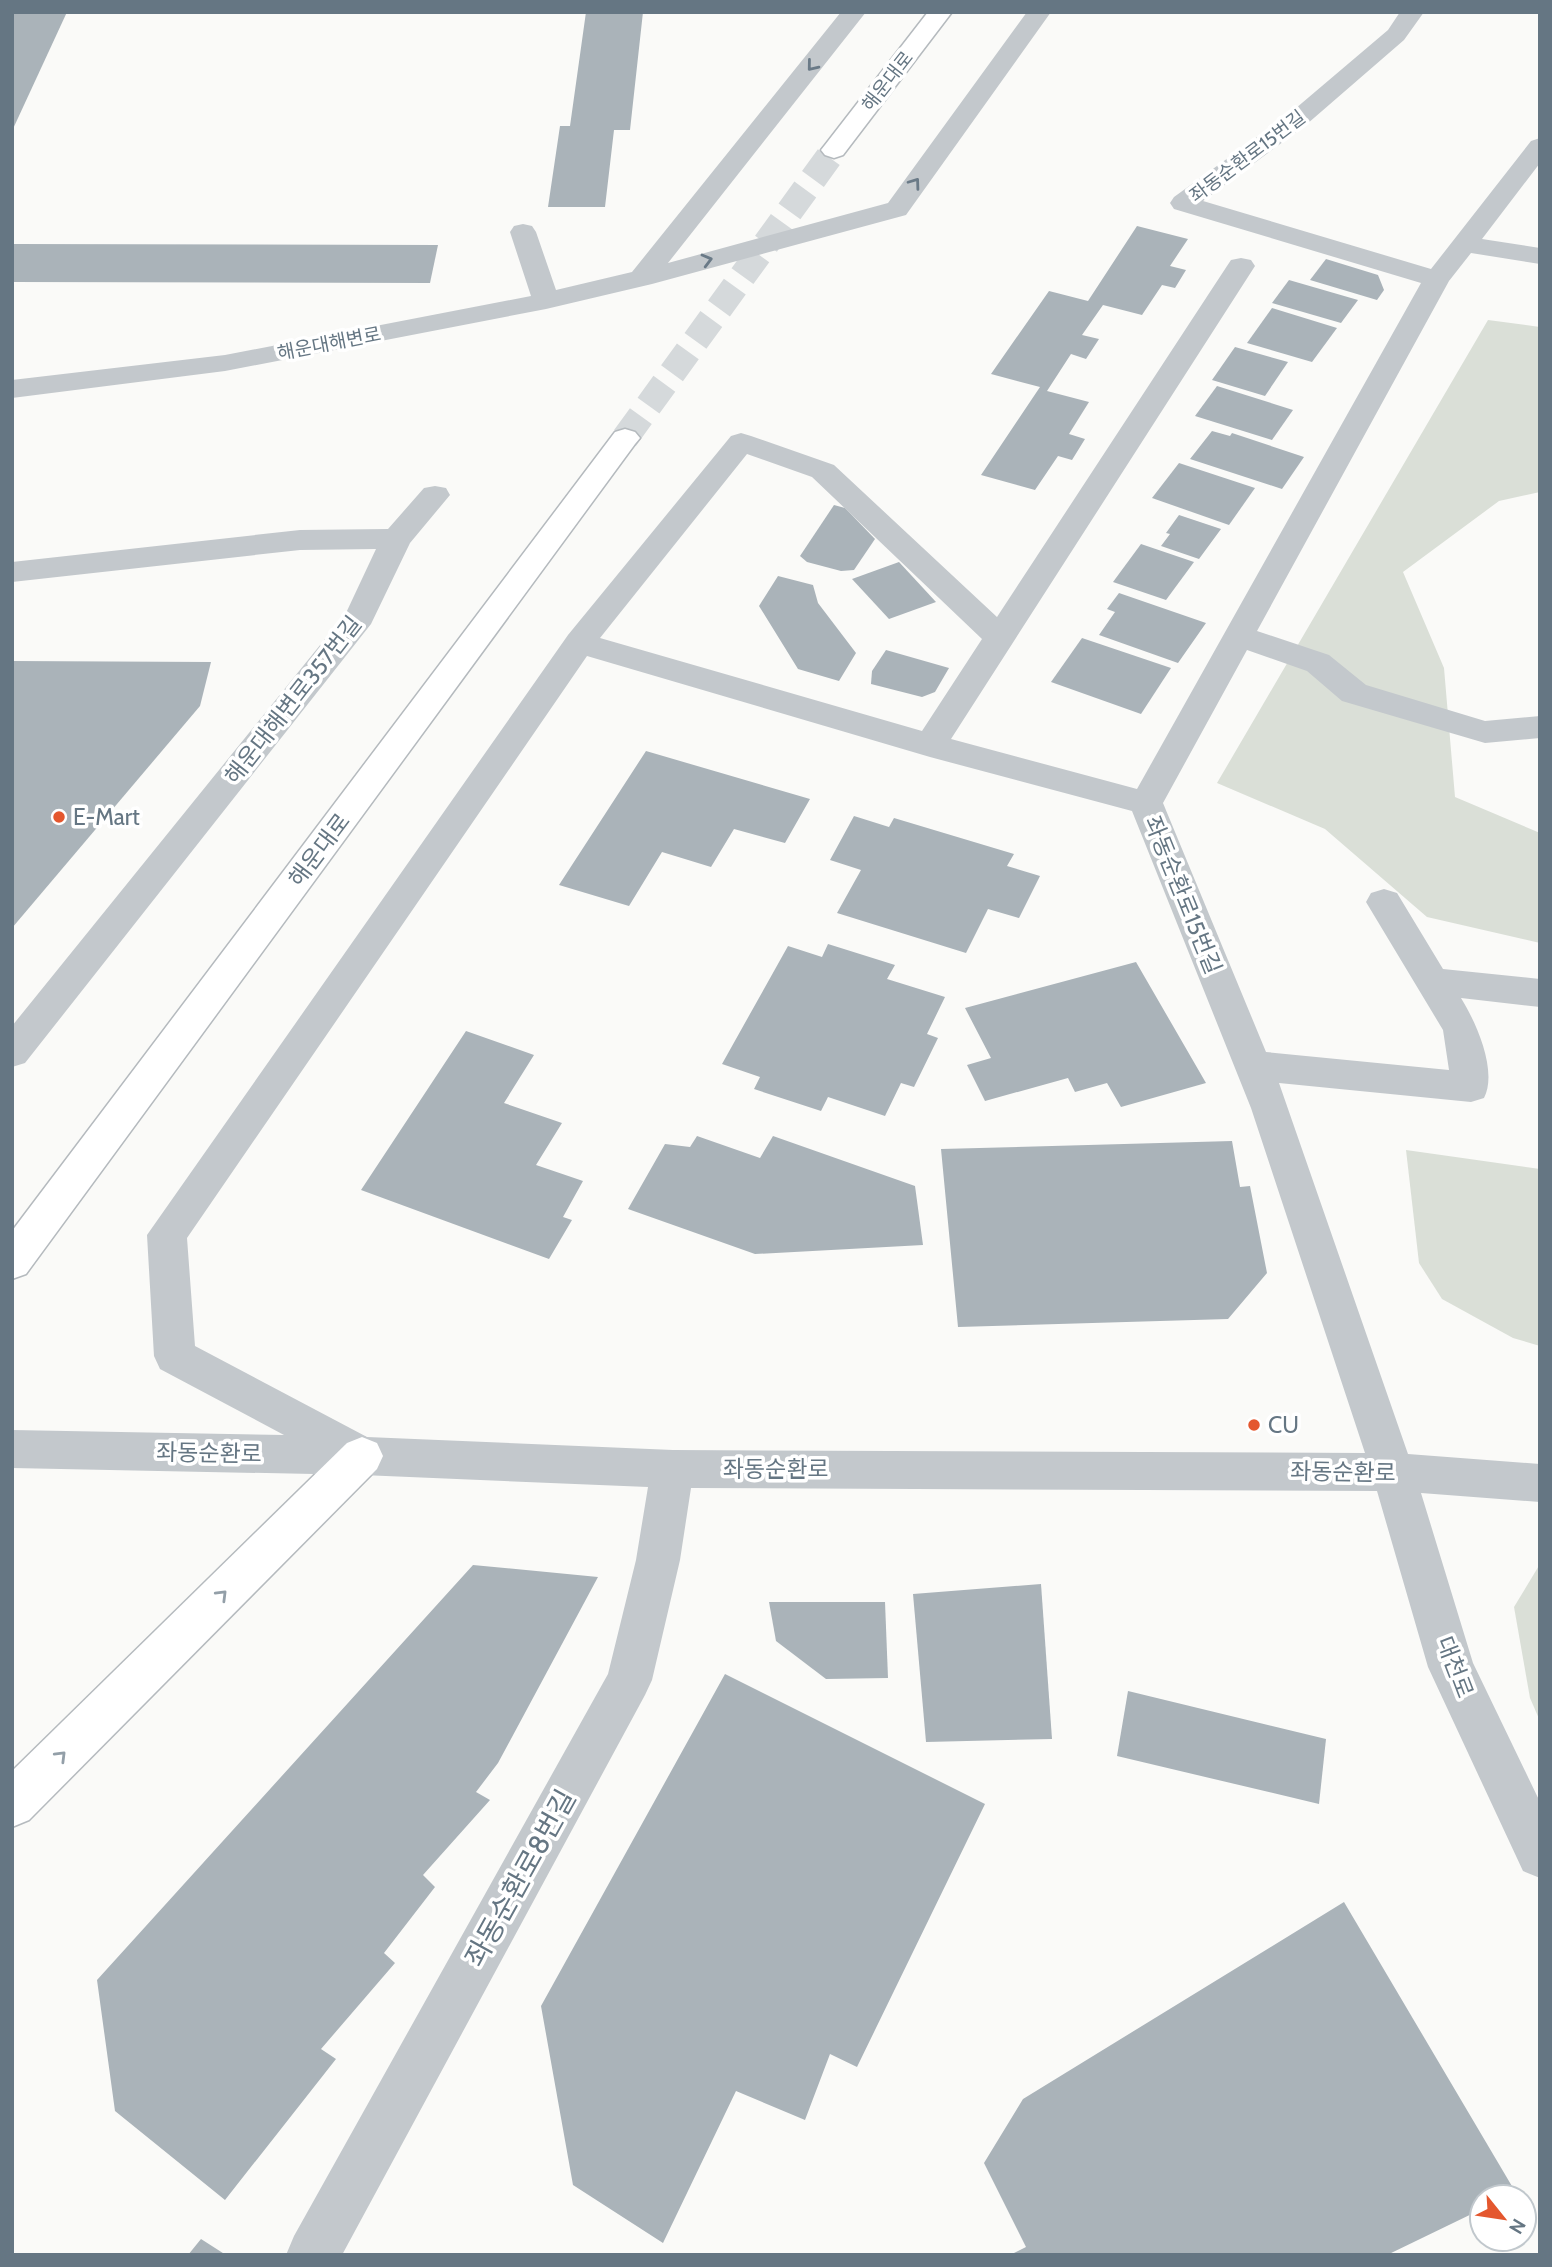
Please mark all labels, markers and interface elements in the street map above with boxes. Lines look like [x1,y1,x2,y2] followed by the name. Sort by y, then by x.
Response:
[857,47,918,116] street label: 해운대로
[807,58,820,70] one-way arrow
[1185,105,1310,207] street label: 좌동순환로15번길
[907,178,919,191] one-way arrow
[701,254,713,268] one-way arrow
[275,322,383,365] street label: 해운대해변로
[219,610,367,790] street label: 해운대해변로357번길
[73,803,140,831] place label: E-Mart
[282,808,356,892] street label: 해운대로
[51,809,67,825] marker: E-Mart
[1139,812,1227,978] street label: 좌동순환로15번길
[1268,1411,1299,1439] place label: CU
[1246,1417,1262,1433] marker: CU
[156,1438,262,1468] street label: 좌동순환로
[723,1455,829,1483] street label: 좌동순환로
[1290,1457,1396,1487] street label: 좌동순환로
[214,1591,227,1604] one-way arrow
[1431,1632,1479,1702] street label: 대천로
[52,1751,65,1764] one-way arrow
[457,1783,583,1973] street label: 좌동순환로8번길
[1468,2183,1538,2253] north arrow
[1504,2215,1531,2238] text: N

